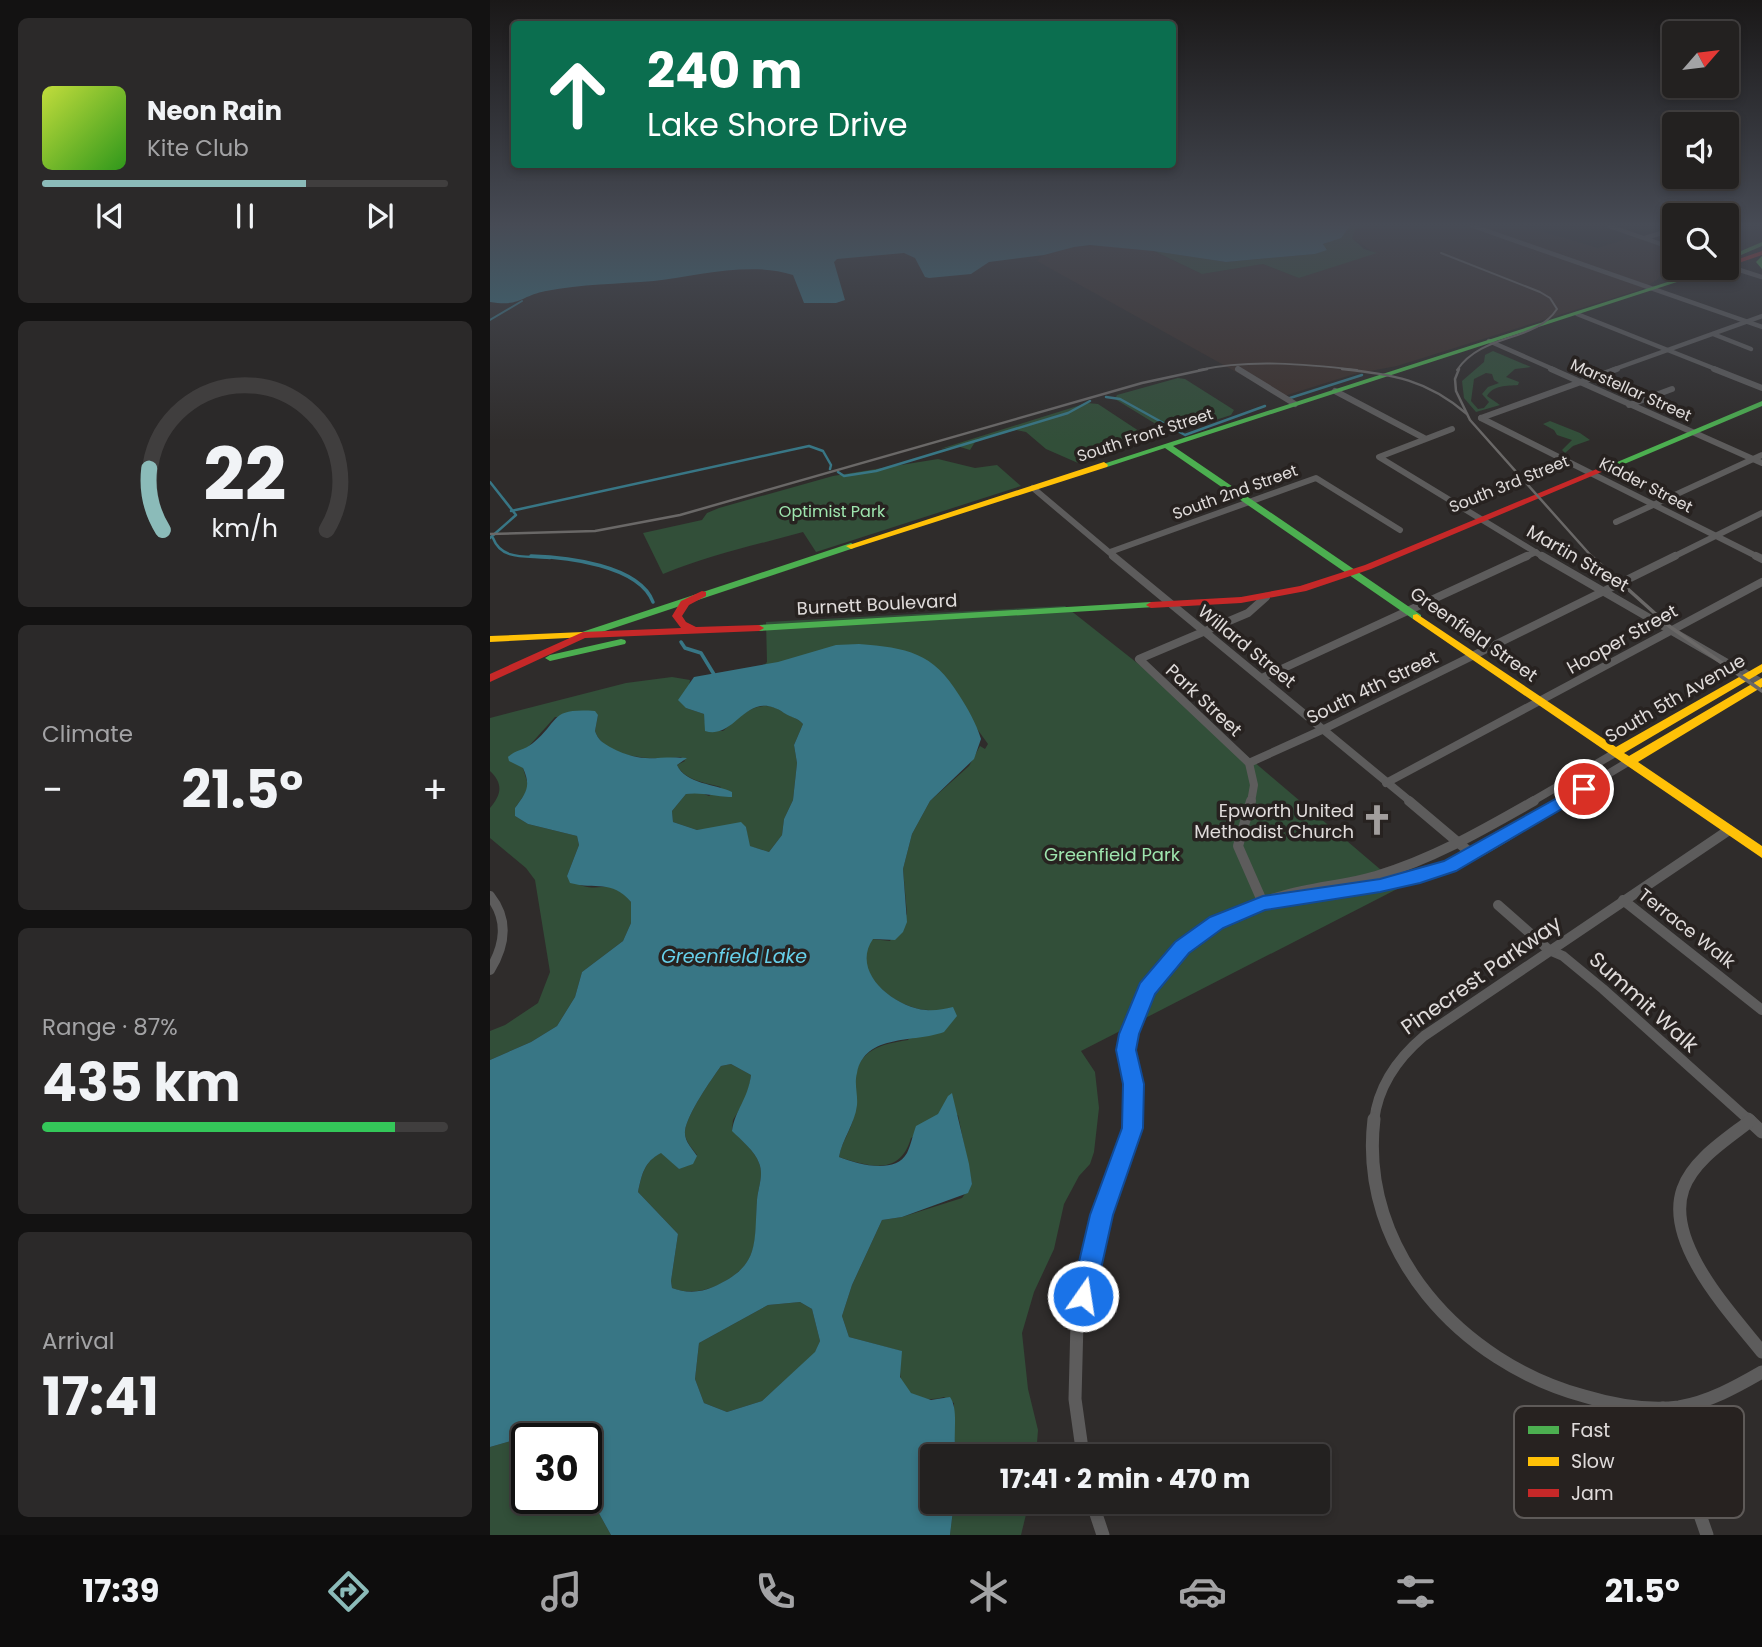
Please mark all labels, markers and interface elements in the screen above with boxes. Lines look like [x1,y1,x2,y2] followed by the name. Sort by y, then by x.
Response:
[1662,21,1740,98] north arrow
[1662,21,1739,280] map controls
[647,37,802,105] text: 240 m
[532,49,623,140] icon: ahead
[147,93,282,129] text: Neon Rain
[647,102,908,147] text: Lake Shore Drive
[1662,112,1739,189] button: sound
[147,132,249,164] text: Kite Club
[91,197,129,235] icon: previous
[226,197,264,235] icon: pause
[361,197,399,235] icon: next
[1662,203,1739,280] button: search
[1567,353,1695,427] street label: Marstellar Street
[1074,402,1216,468] street label: South Front Street
[203,425,287,526] text: 22
[1446,449,1573,519] street label: South 3rd Street
[1595,452,1697,519] street label: Kidder Street
[1169,459,1301,525] street label: South 2nd Street
[779,500,886,523] park label: Optimist Park
[212,511,278,546] text: km/h
[1522,519,1634,597] street label: Martin Street
[1405,581,1543,687] street label: Greenfield Street
[796,587,958,621] street label: Burnett Boulevard
[1562,598,1682,680] street label: Hooper Street
[1193,599,1301,693] street label: Willard Street
[1302,644,1442,730] street label: South 4th Street
[1600,648,1750,748] street label: South 5th Avenue
[1160,658,1248,742] street label: Park Street
[42,718,133,750] text: Climate
[182,753,303,826] text: 21.5°
[1554,759,1614,819] pin
[42,763,63,816] text: −
[422,763,448,816] text: +
[1565,770,1603,808] icon: arrive
[1194,798,1354,844] place label: Epworth United Methodist Church
[1360,803,1394,837] church icon: Epworth United Methodist Church
[1044,842,1181,867] park label: Greenfield Park
[1633,882,1741,974] street label: Terrace Walk
[1395,909,1567,1041] street label: Pinecrest Parkway
[661,943,807,970] water label: Greenfield Lake
[1583,945,1705,1059] street label: Summit Walk
[42,1011,178,1043] text: Range · 87%
[42,1046,241,1119] text: 435 km
[1046,1259,1120,1333] position arrow
[42,1325,114,1357] text: Arrival
[42,1360,159,1433] text: 17:41
[1514,1406,1744,1518] legend
[1571,1417,1610,1444] text: Fast
[511,1423,602,1514] speed limit sign: 30
[1571,1448,1615,1475] text: Slow
[1000,1461,1250,1497] text: 17:41 · 2 min · 470 m
[1571,1480,1613,1507] text: Jam
[324,1567,373,1616] icon: directions
[537,1567,586,1616] icon: music
[751,1567,800,1616] icon: phone
[964,1567,1013,1616] icon: climate
[1178,1567,1227,1616] icon: car
[1391,1567,1440,1616] icon: filters
[82,1568,160,1613] text: 17:39
[1605,1568,1680,1613] text: 21.5°

